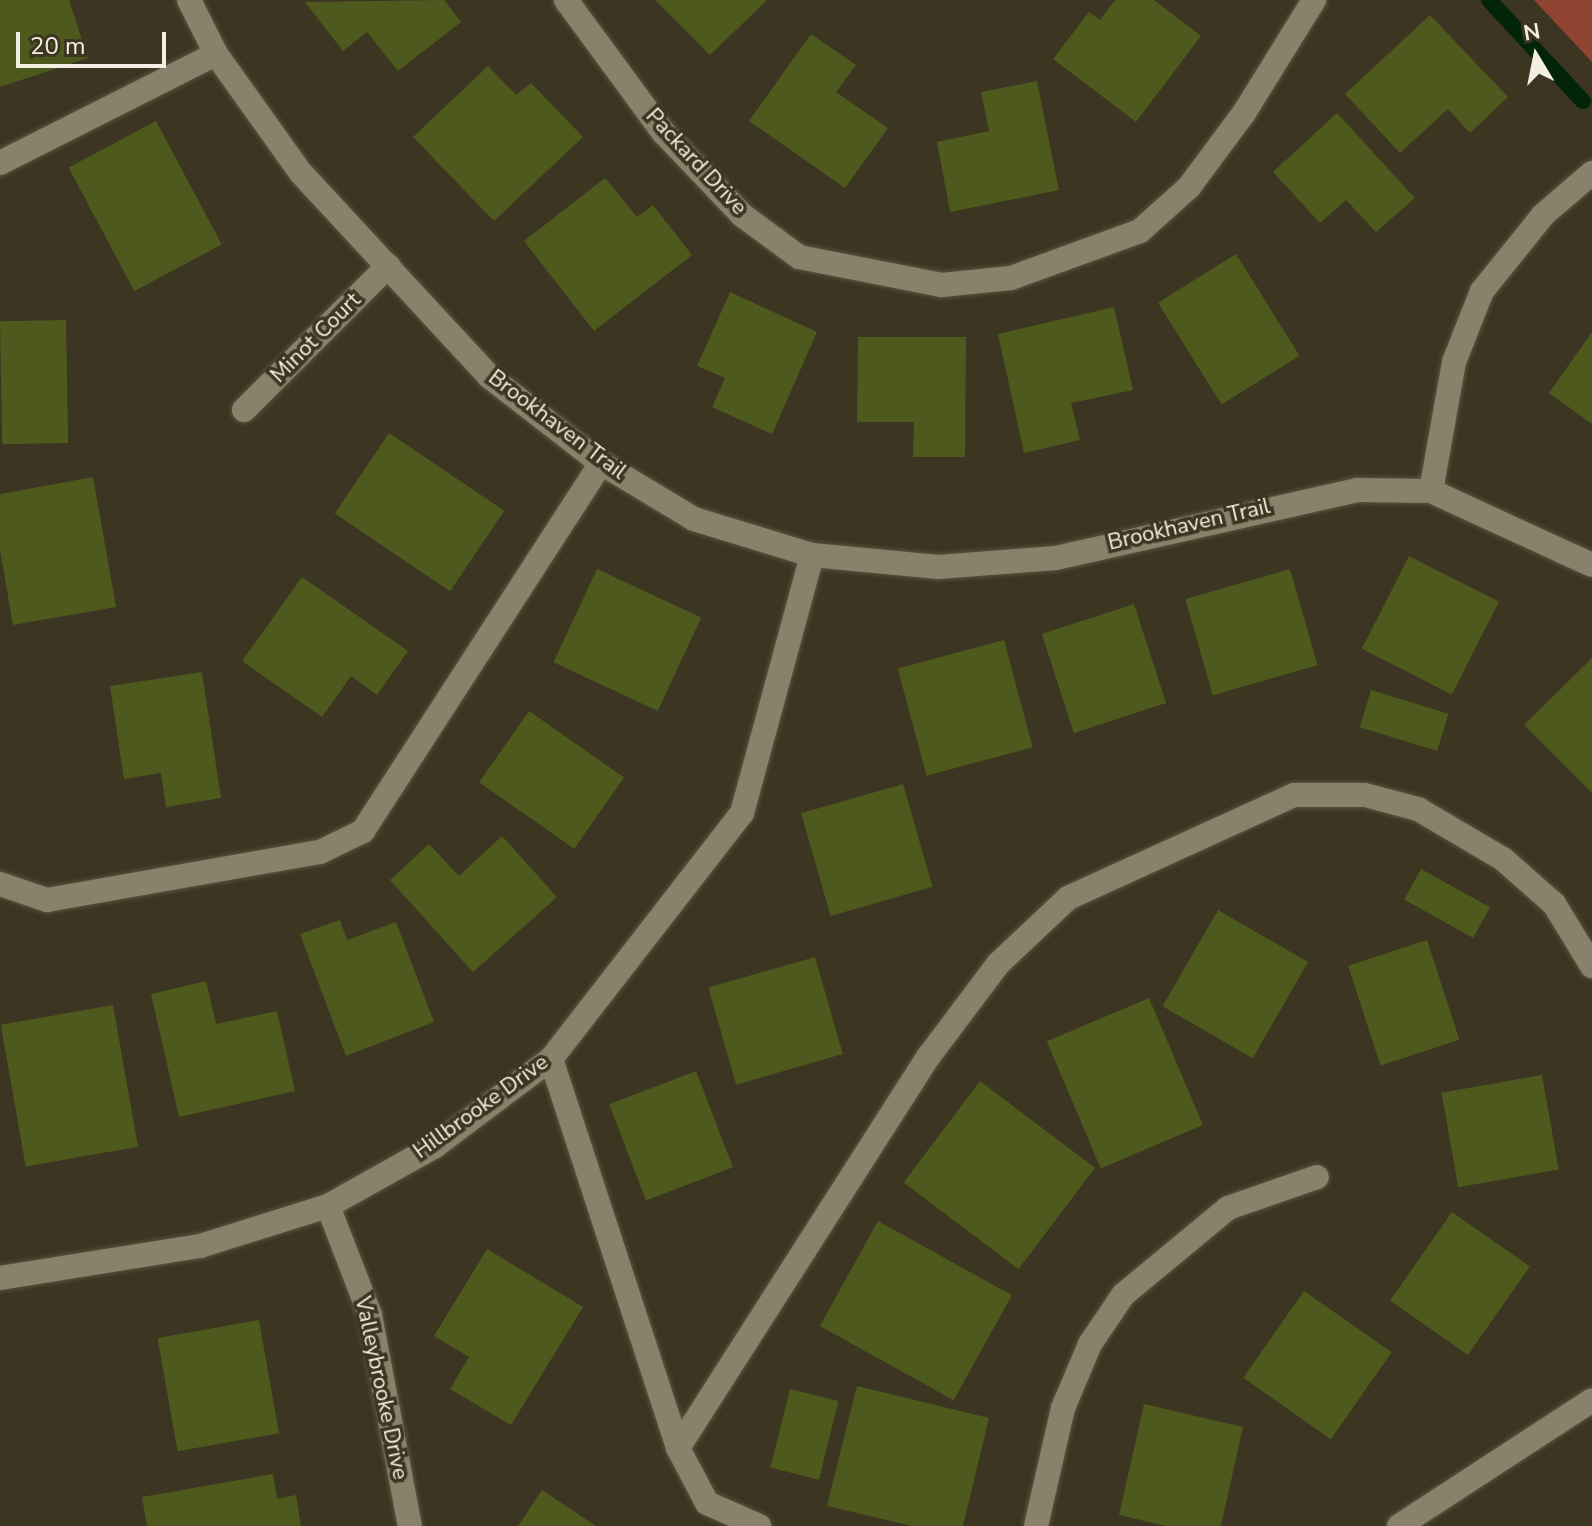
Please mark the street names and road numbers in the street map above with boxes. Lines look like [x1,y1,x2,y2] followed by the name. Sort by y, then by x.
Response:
[640,103,752,221] street label: Packard Drive
[265,287,367,389] street label: Minot Court
[483,365,631,485] street label: Brookhaven Trail
[1105,493,1273,557] street label: Brookhaven Trail
[408,1049,554,1165] street label: Hillbrooke Drive
[349,1294,413,1482] street label: Valleybrooke Drive

